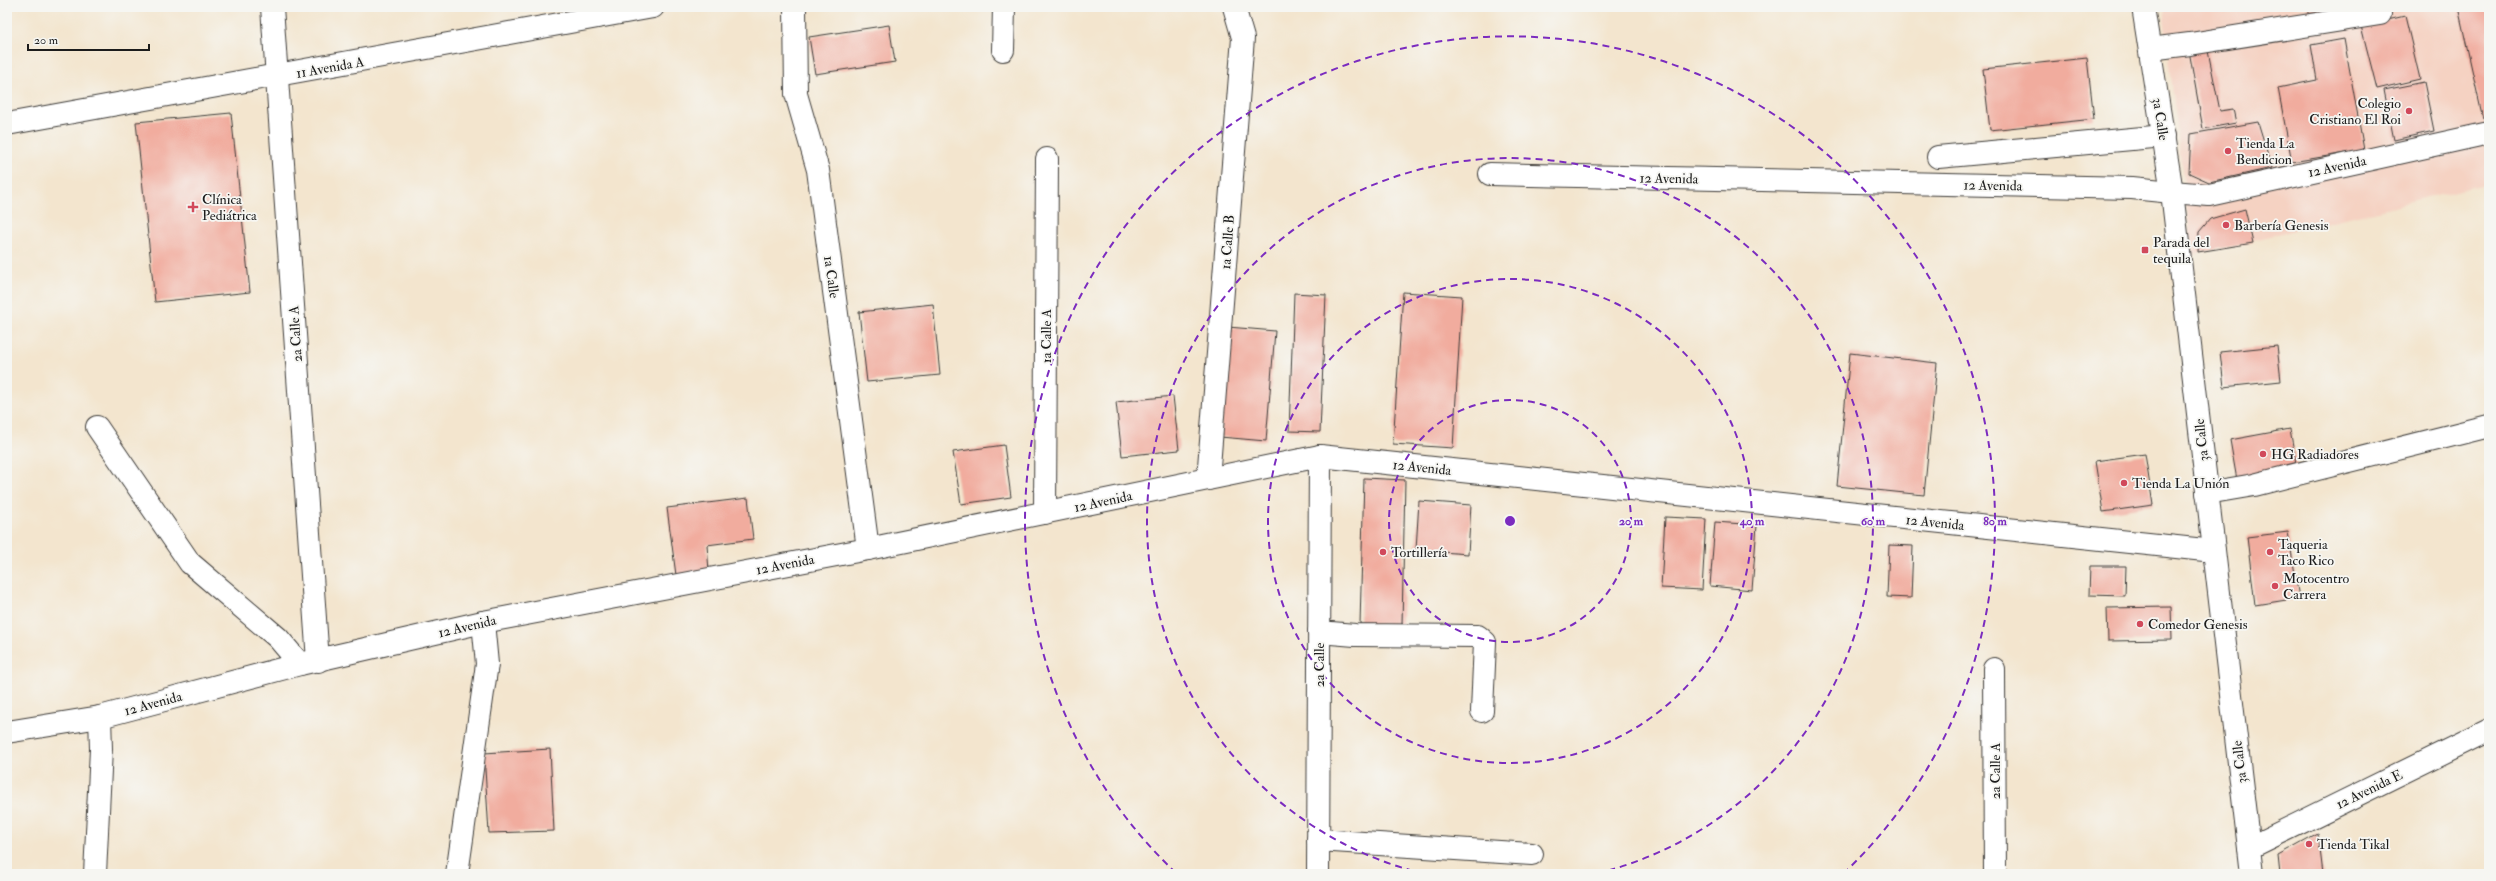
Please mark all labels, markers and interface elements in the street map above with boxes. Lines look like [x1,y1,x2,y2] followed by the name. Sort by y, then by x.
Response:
[28,26,149,52] scale bar
[34,33,59,48] text: 20 m
[295,53,365,82] street label: 11 Avenida A
[2309,95,2401,128] place label: Colegio Cristiano El Roi
[2149,97,2172,142] street label: 3a Calle
[2404,106,2414,116] marker: Colegio Cristiano El Roi
[2236,135,2295,168] place label: Tienda La Bendicion
[2223,146,2233,156] marker: Tienda La Bendicion
[2307,152,2368,181] street label: 12 Avenida
[1639,169,1699,188] street label: 12 Avenida
[1963,176,2023,195] street label: 12 Avenida
[202,191,257,224] place label: Clínica Pediátrica
[187,201,199,213] marker: Clínica Pediátrica
[1217,214,1238,270] street label: 1a Calle B
[2234,217,2329,234] place label: Barbería Genesis
[2221,220,2231,230] marker: Barbería Genesis
[2153,234,2210,267] place label: Parada del tequila
[2140,245,2150,255] marker: Parada del tequila
[820,255,843,300] street label: 1a Calle
[285,305,306,363] street label: 2a Calle A
[1038,309,1055,363] street label: 1a Calle A
[2191,418,2212,462] street label: 3a Calle
[2271,446,2359,463] place label: HG Radiadores
[2258,449,2268,459] marker: HG Radiadores
[1392,456,1452,479] street label: 12 Avenida
[2132,475,2230,492] place label: Tienda La Unión
[2119,478,2129,488] marker: Tienda La Unión
[1073,487,1134,516] street label: 12 Avenida
[1905,511,1965,534] street label: 12 Avenida
[1503,514,1517,528] centre of rings
[1619,514,1644,529] text: 20 m
[1739,514,1765,529] text: 40 m
[1861,514,1886,529] text: 60 m
[1983,514,2007,529] text: 80 m
[2278,536,2334,569] place label: Taqueria Taco Rico
[1391,544,1448,561] place label: Tortillería
[1378,547,1388,557] marker: Tortillería
[2265,547,2275,557] marker: Taqueria Taco Rico
[755,550,816,578] street label: 12 Avenida
[2283,570,2350,603] place label: Motocentro Carrera
[2270,581,2280,591] marker: Motocentro Carrera
[437,612,498,641] street label: 12 Avenida
[2148,616,2248,633] place label: Comedor Genesis
[2135,619,2145,629] marker: Comedor Genesis
[1311,642,1328,687] street label: 2a Calle
[122,688,184,719] street label: 12 Avenida
[2228,739,2251,784] street label: 3a Calle
[1987,743,2004,799] street label: 2a Calle A
[2333,766,2405,813] street label: 12 Avenida E
[2317,836,2390,853] place label: Tienda Tikal
[2304,839,2314,849] marker: Tienda Tikal

